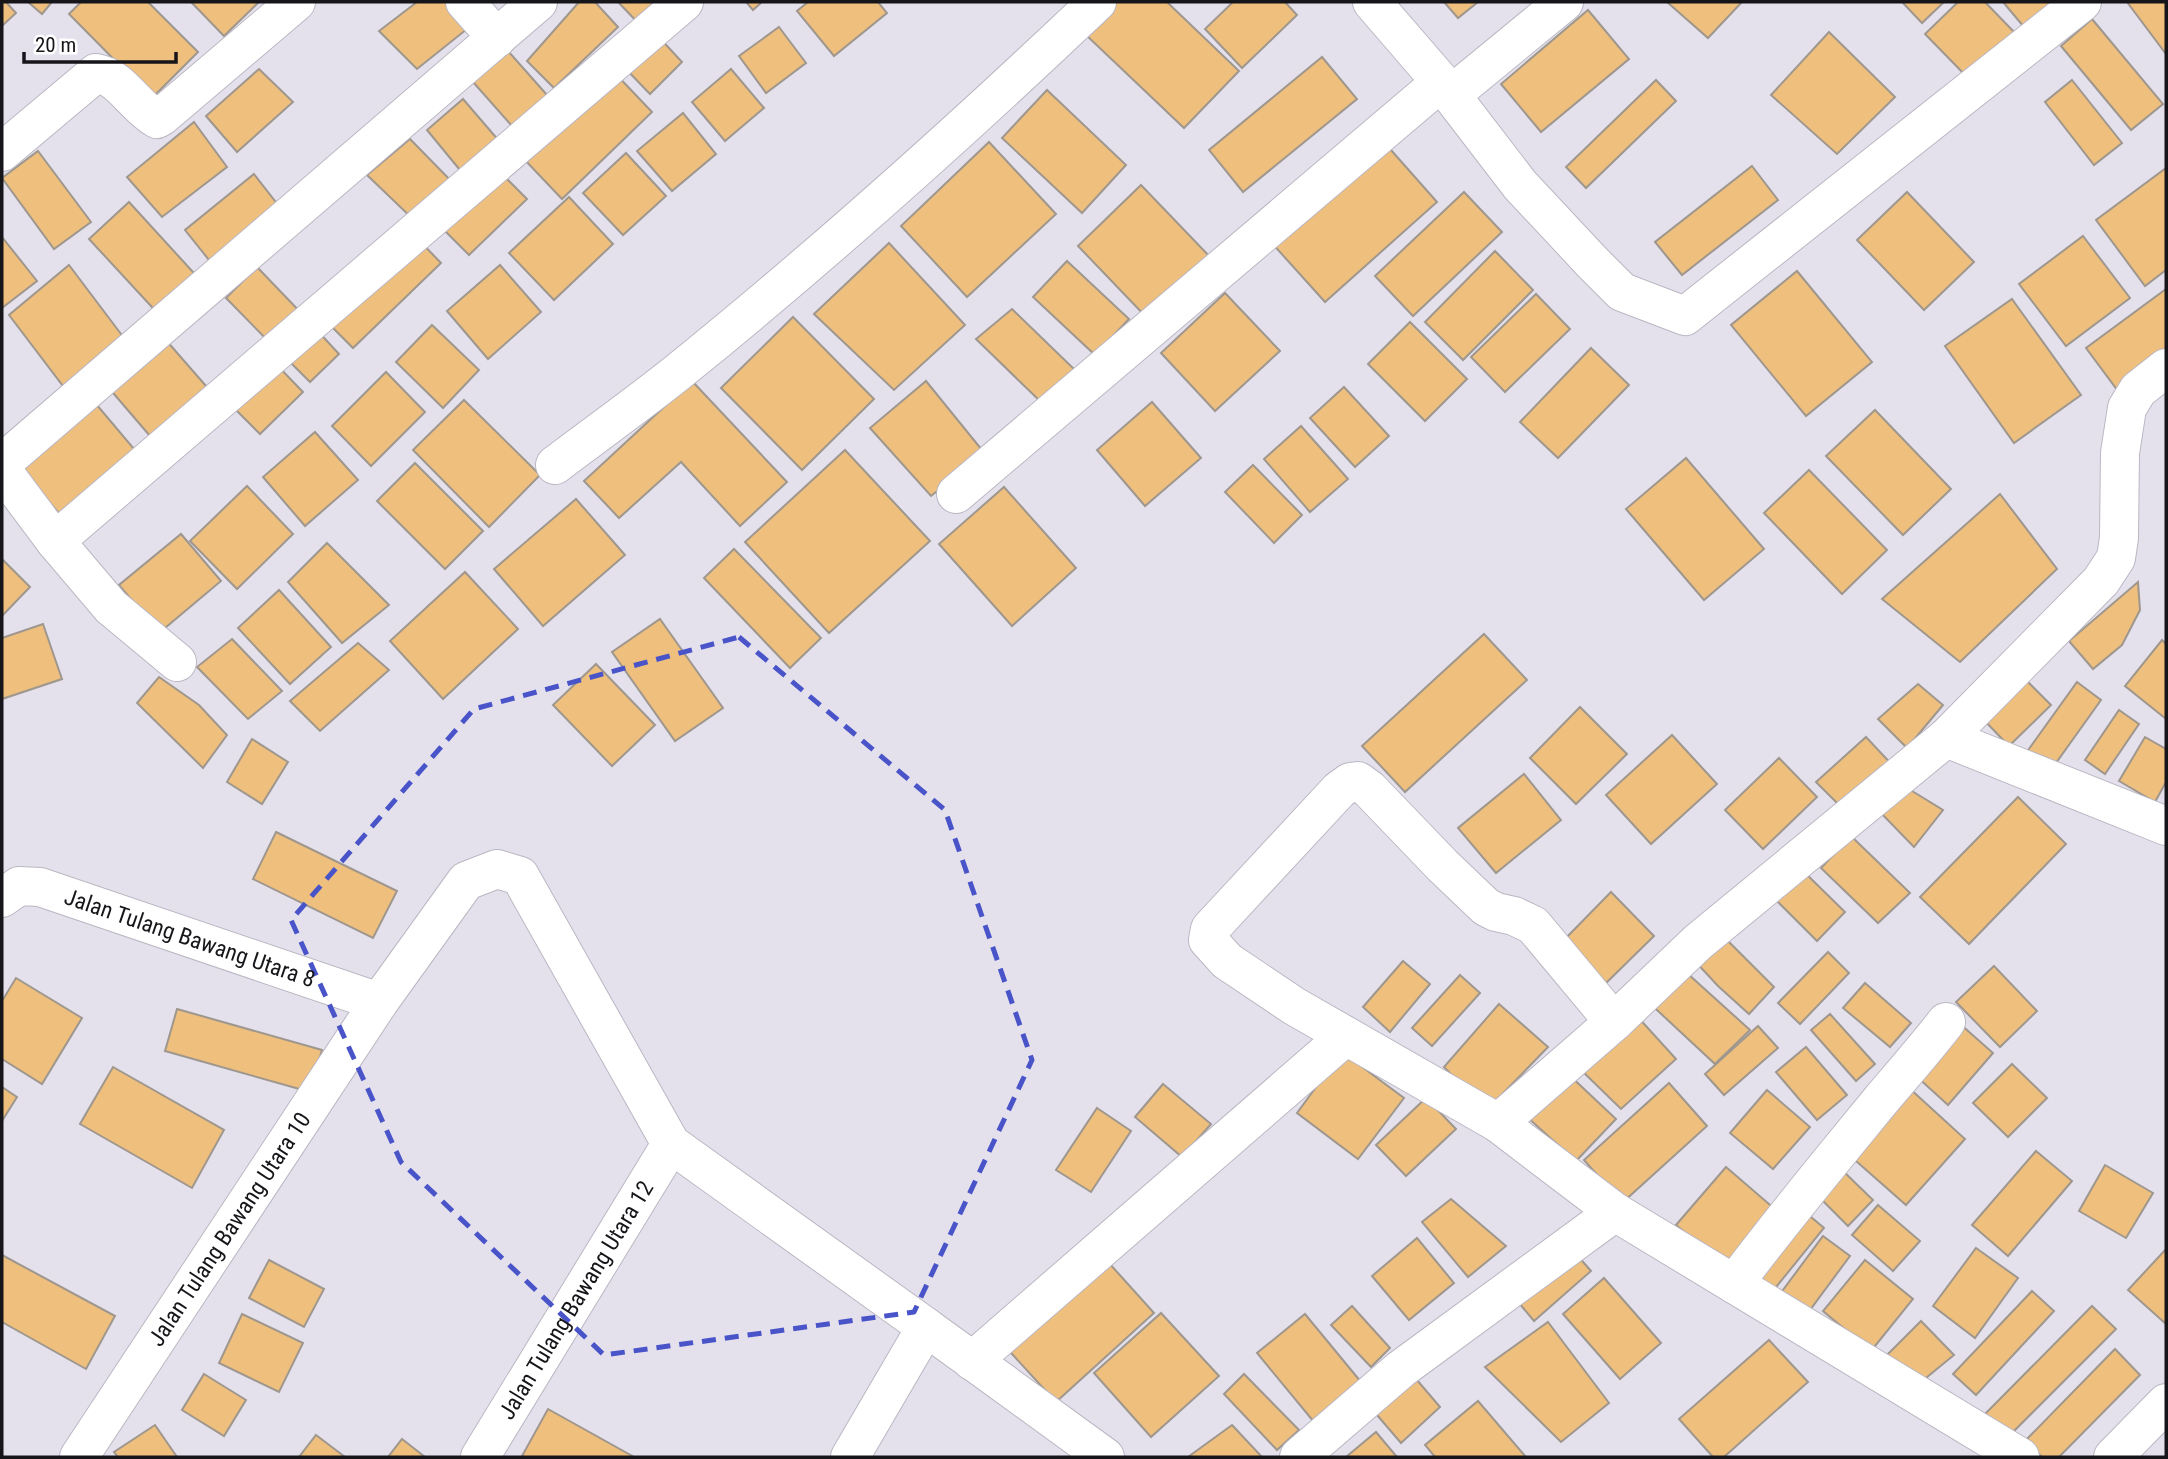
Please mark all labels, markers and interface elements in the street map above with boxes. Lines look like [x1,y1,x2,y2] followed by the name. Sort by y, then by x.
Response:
[24,21,177,65] scale bar
[35,33,76,57] text: 20 m
[61,883,319,993] street label: Jalan Tulang Bawang Utara 8
[143,1107,316,1351] street label: Jalan Tulang Bawang Utara 10
[493,1176,659,1424] street label: Jalan Tulang Bawang Utara 12

